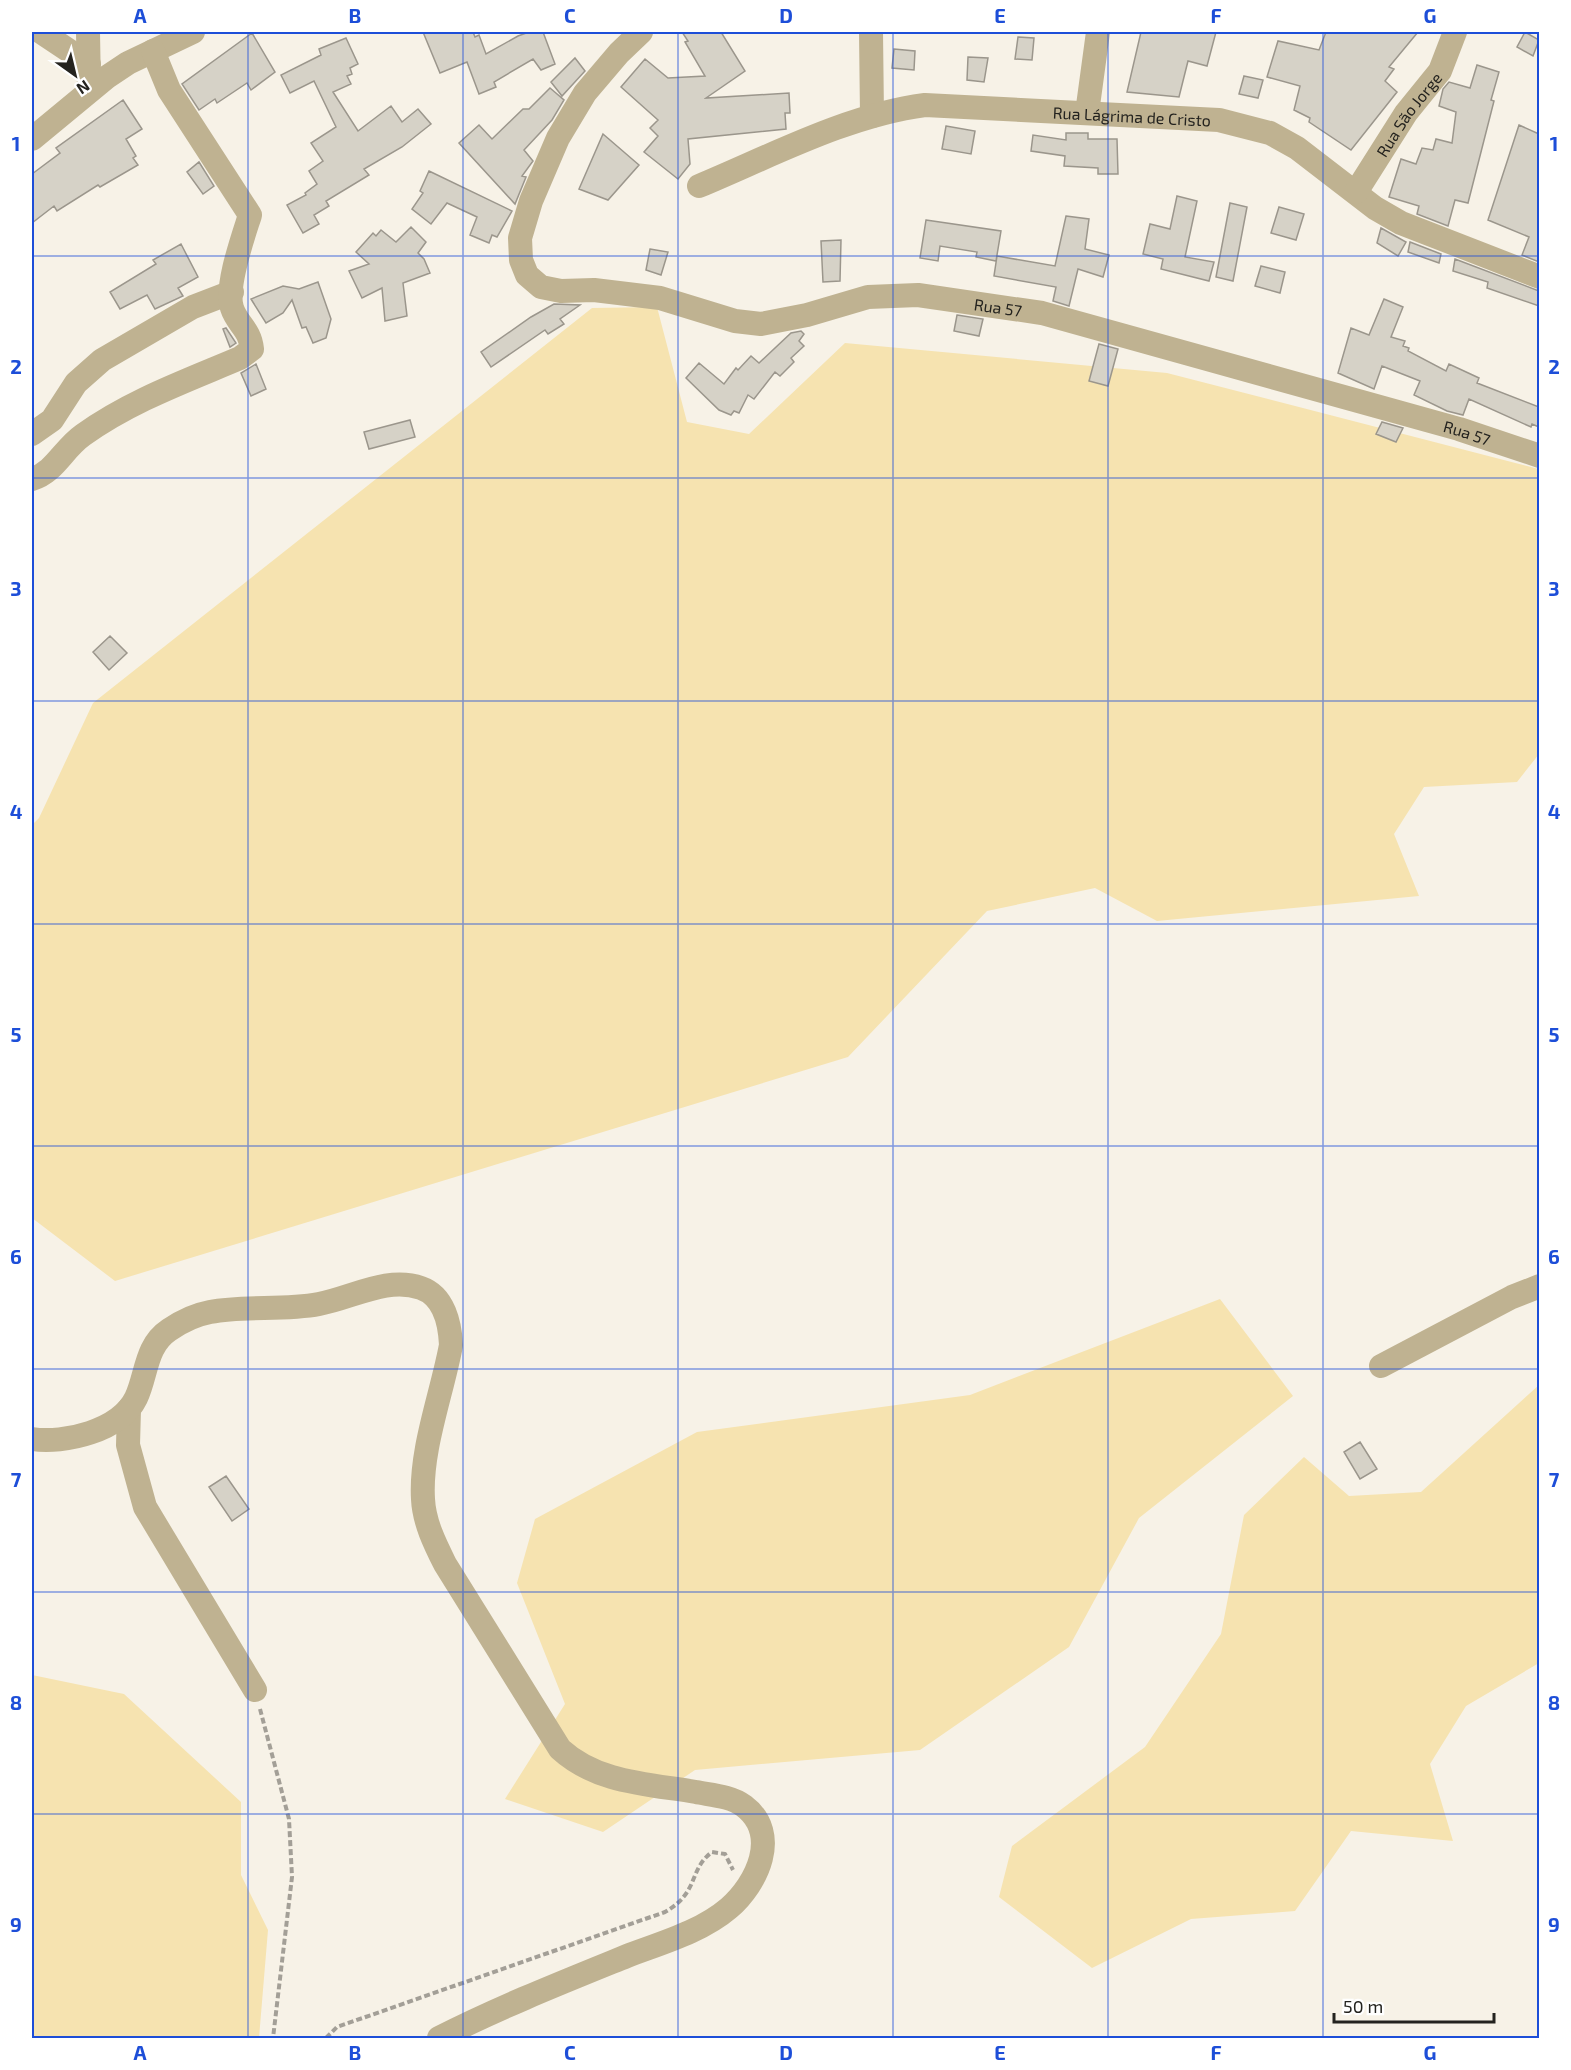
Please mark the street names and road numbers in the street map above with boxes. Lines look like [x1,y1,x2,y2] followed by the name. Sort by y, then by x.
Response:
[1372,68,1445,160] street label: Rua São Jorge
[1052,102,1211,129] street label: Rua Lágrima de Cristo
[973,294,1023,319] street label: Rua 57
[1442,416,1493,448] street label: Rua 57

